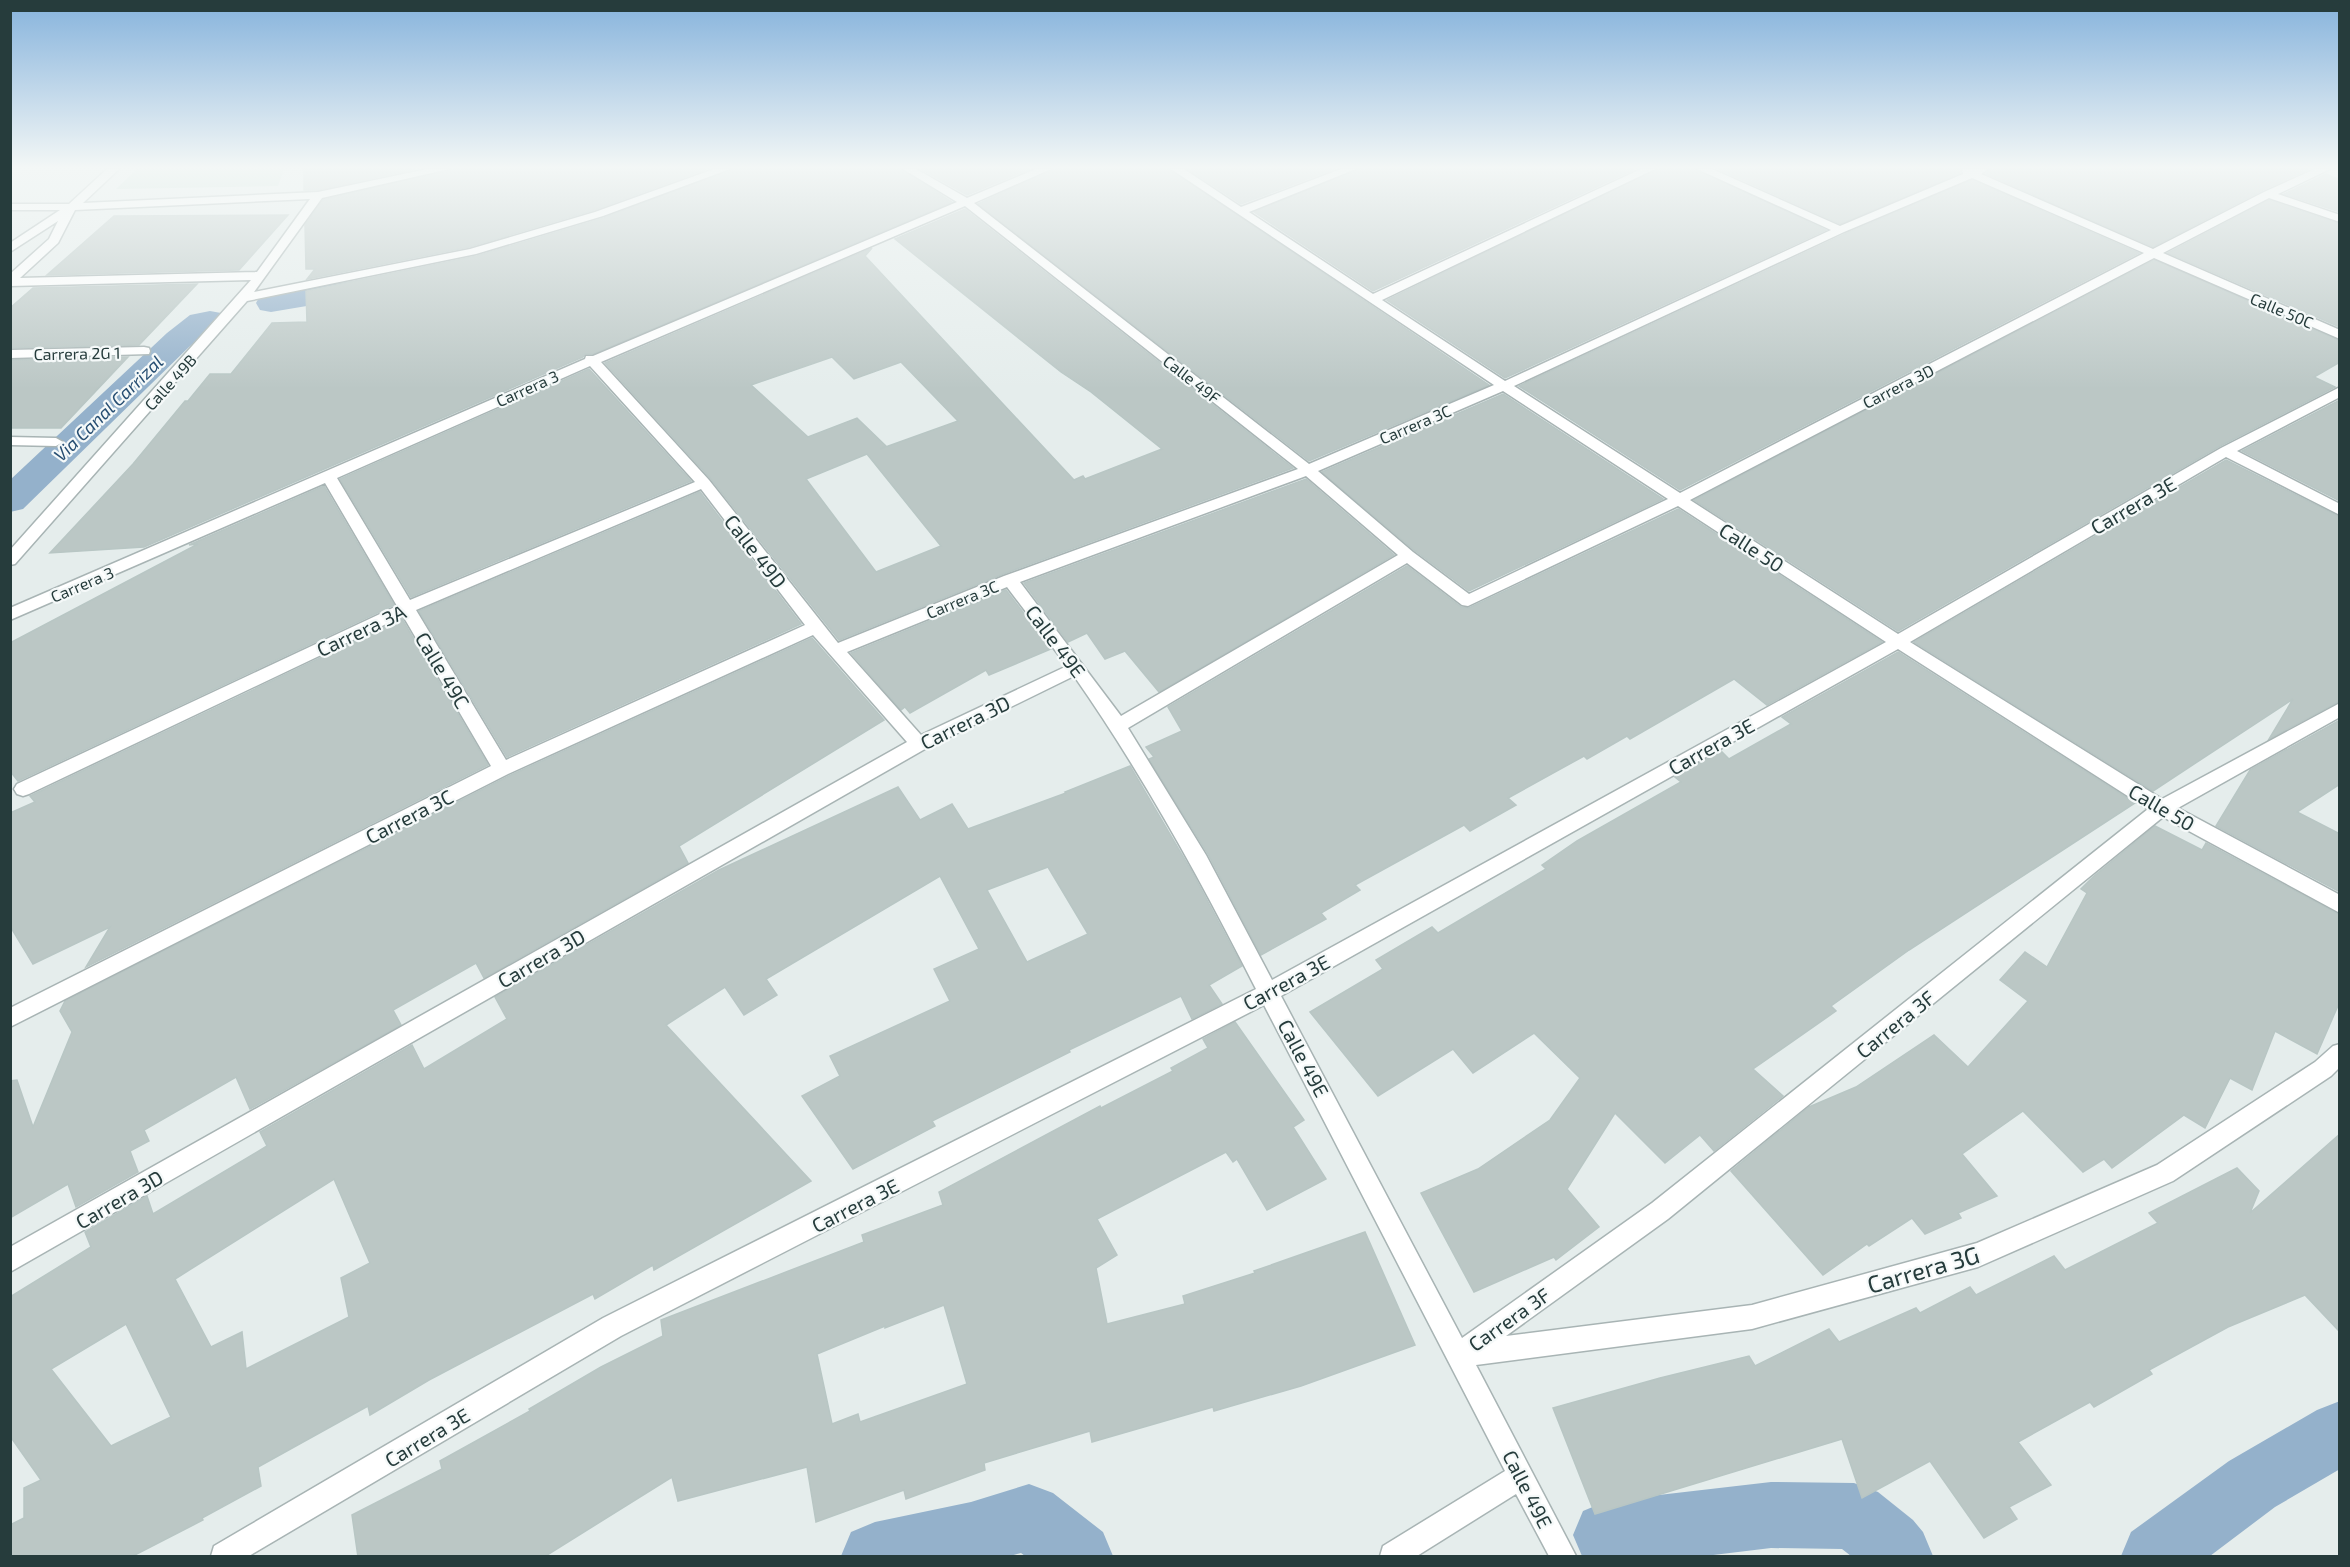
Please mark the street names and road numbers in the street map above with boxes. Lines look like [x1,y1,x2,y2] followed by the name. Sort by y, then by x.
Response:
[2247,288,2317,332] street label: Calle 50C
[33,343,121,363] street label: Carrera 2G 1
[140,350,200,414] street label: Calle 49B
[1160,351,1225,407] street label: Calle 49F
[1859,360,1937,412] street label: Carrera 3D
[493,366,561,410] street label: Carrera 3
[1376,400,1454,448] street label: Carrera 3C
[2086,471,2180,539] street label: Carrera 3E
[720,510,792,592] street label: Calle 49D
[1715,517,1789,577] street label: Calle 50
[48,562,116,606] street label: Carrera 3
[923,576,1001,622] street label: Carrera 3C
[312,599,410,661] street label: Carrera 3A
[1021,600,1091,682] street label: Calle 49E
[411,628,475,712] street label: Calle 49C
[916,690,1014,754] street label: Carrera 3D
[1664,713,1758,779] street label: Carrera 3E
[2125,779,2199,835] street label: Calle 50
[361,784,457,848] street label: Carrera 3C
[493,923,589,993] street label: Carrera 3D
[1239,949,1333,1015] street label: Carrera 3E
[1851,985,1939,1063] street label: Carrera 3F
[1274,1015,1334,1101] street label: Calle 49E
[71,1164,167,1234] street label: Carrera 3D
[807,1173,903,1237] street label: Carrera 3E
[1864,1239,1982,1299] street label: Carrera 3G
[1464,1282,1555,1356] street label: Carrera 3F
[380,1402,474,1472] street label: Carrera 3E
[1498,1446,1558,1532] street label: Calle 49E

